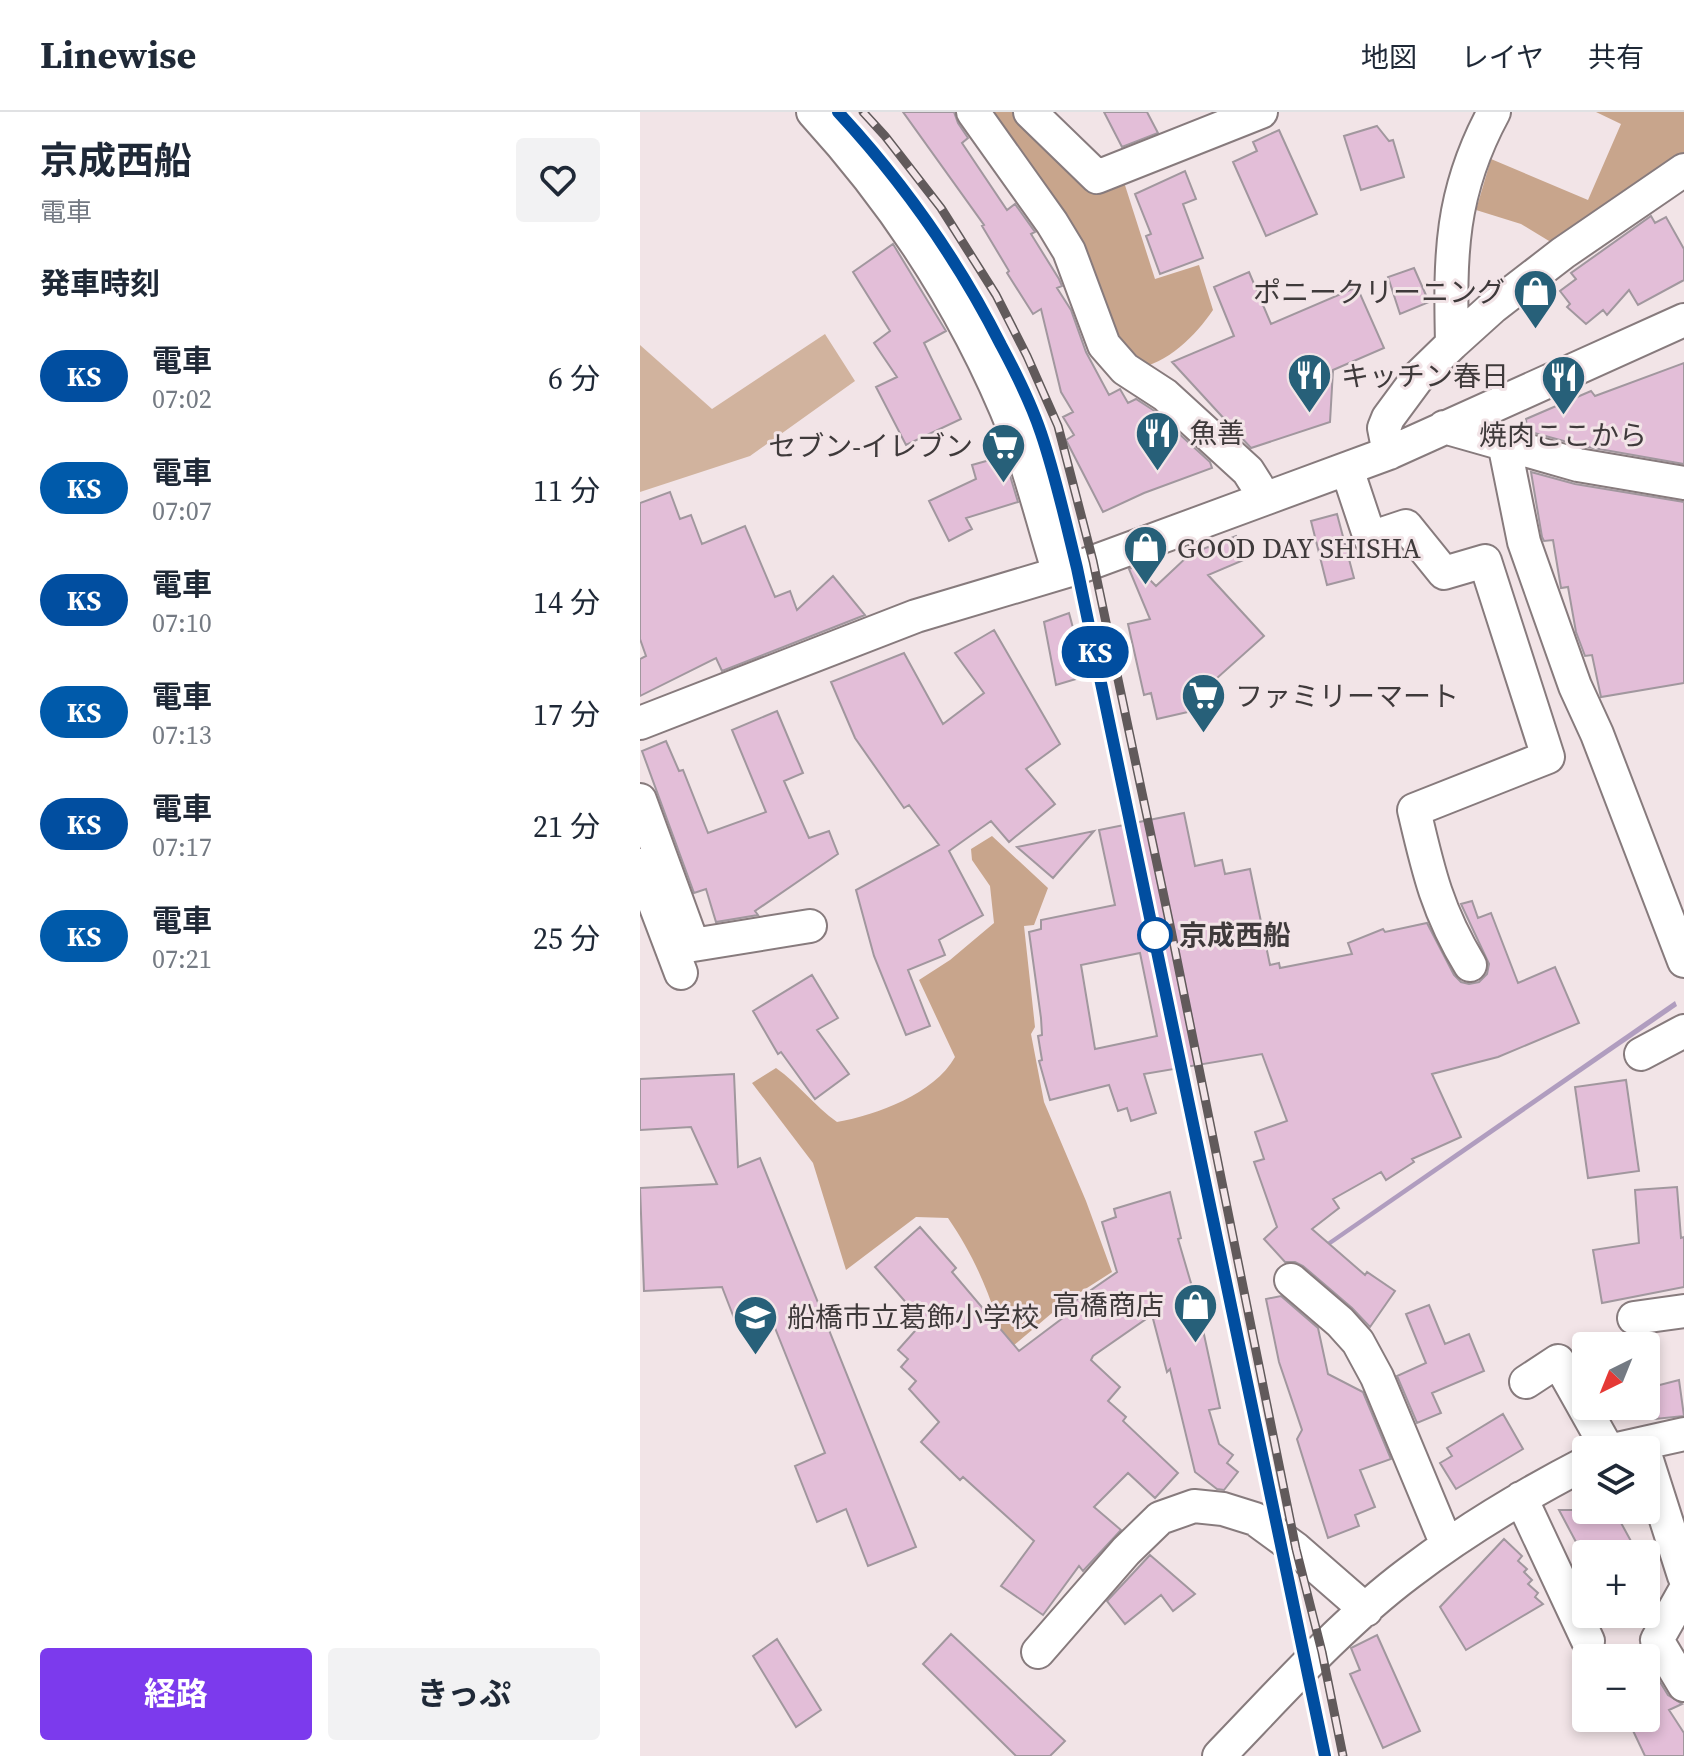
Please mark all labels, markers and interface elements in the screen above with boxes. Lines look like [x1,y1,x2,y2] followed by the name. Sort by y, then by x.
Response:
[40,29,196,81] text: Linewise
[1361,38,1417,76] text: 地図
[1461,38,1544,76] text: レイヤ
[1588,38,1644,76] text: 共有
[40,135,192,187] text: 京成西船
[516,138,600,222] button: heart
[40,194,92,230] text: 電車
[40,263,160,304] text: 発車時刻
[1512,268,1560,331] shop icon: ポニークリーニング
[1253,273,1505,311] place label: ポニークリーニング
[152,340,212,381] text: 電車
[1286,352,1334,415] restaurant icon: キッチン春日
[1539,354,1587,417] restaurant icon: 焼肉ここから
[67,357,101,395] text: KS
[1341,357,1509,395] place label: キッチン春日
[548,358,600,399] text: 6 分
[152,381,212,417] text: 07:02
[1134,409,1182,472] restaurant icon: 魚善
[1189,414,1245,452] place label: 魚善
[1479,416,1647,454] place label: 焼肉ここから
[980,422,1028,485] supermarket icon: セブン-イレブン
[768,427,973,465] place label: セブン-イレブン
[152,452,212,493] text: 電車
[67,469,101,507] text: KS
[533,470,600,511] text: 11 分
[152,493,212,529] text: 07:07
[1122,524,1170,587] shop icon: GOOD DAY SHISHA
[1177,529,1421,567] place label: GOOD DAY SHISHA
[152,564,212,605] text: 電車
[67,581,101,619] text: KS
[533,582,600,623] text: 14 分
[152,605,212,641] text: 07:10
[1059,626,1131,678] line badge: KS
[1078,633,1112,671] text: KS
[1180,672,1228,735] supermarket icon: ファミリーマート
[152,676,212,717] text: 電車
[1235,677,1459,715] place label: ファミリーマート
[67,693,101,731] text: KS
[533,694,600,735] text: 17 分
[152,717,212,753] text: 07:13
[152,788,212,829] text: 電車
[67,805,101,843] text: KS
[533,806,600,847] text: 21 分
[152,829,212,865] text: 07:17
[152,900,212,941] text: 電車
[1179,916,1291,954] place label: 京成西船
[67,917,101,955] text: KS
[533,918,600,959] text: 25 分
[1138,918,1172,952] marker: 京成西船
[152,941,212,977] text: 07:21
[1171,1281,1219,1344] shop icon: 高橋商店
[1052,1286,1164,1324] place label: 高橋商店
[732,1293,780,1356] school or university icon: 船橋市立葛飾小学校
[787,1298,1039,1336] place label: 船橋市立葛飾小学校
[1572,1332,1660,1420] north arrow
[1572,1332,1660,1732] map controls
[1572,1436,1660,1524] button: layers
[1572,1540,1660,1628] button: +
[1572,1644,1660,1732] button: −
[40,1648,312,1740] button: 経路
[328,1648,600,1740] button: きっぷ

